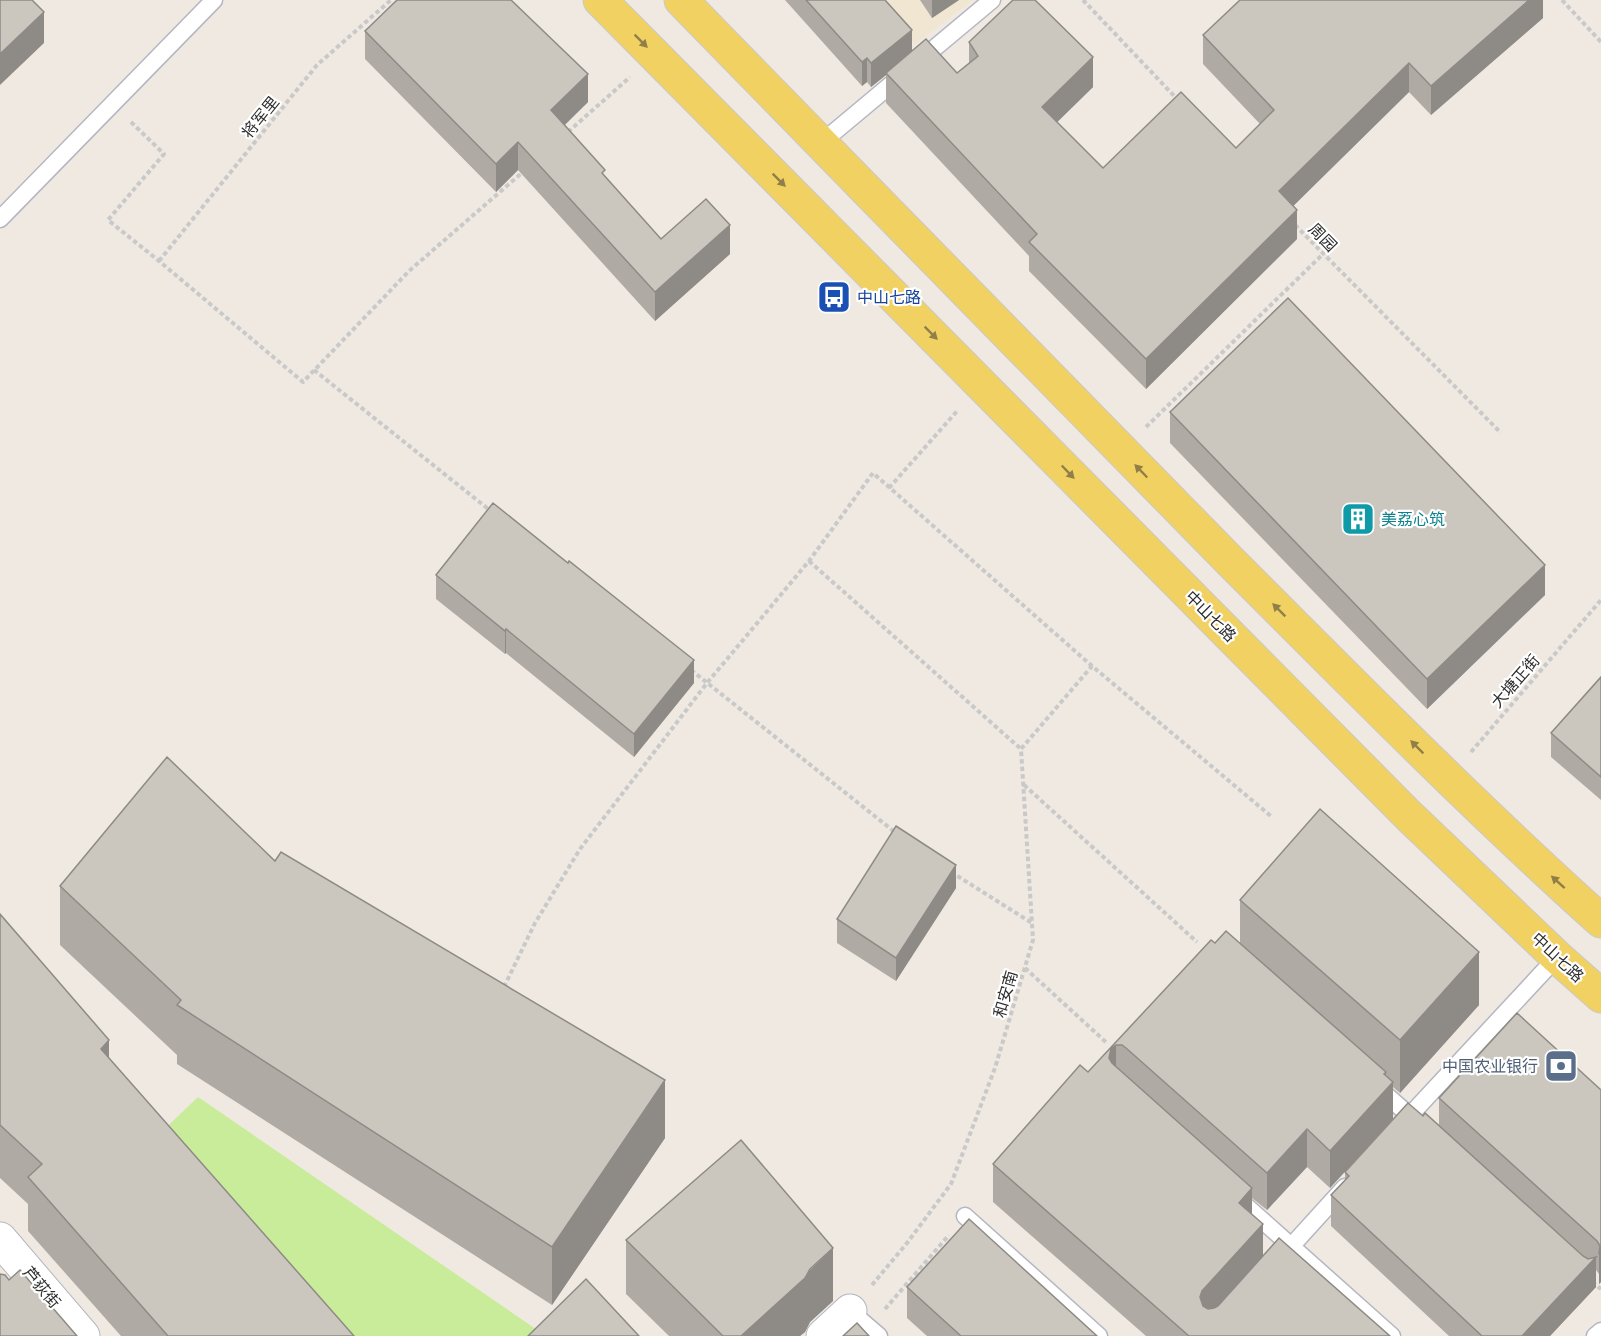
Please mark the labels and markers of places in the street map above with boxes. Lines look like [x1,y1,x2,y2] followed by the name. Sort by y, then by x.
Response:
[816,279,852,315] bus stop icon: 中山七路
[857,286,921,308] place label: 中山七路
[1340,501,1376,537] building icon: 美荔心筑
[1381,508,1445,530] place label: 美荔心筑
[1543,1048,1579,1084] bank icon: 中国农业银行
[1442,1055,1538,1077] place label: 中国农业银行

